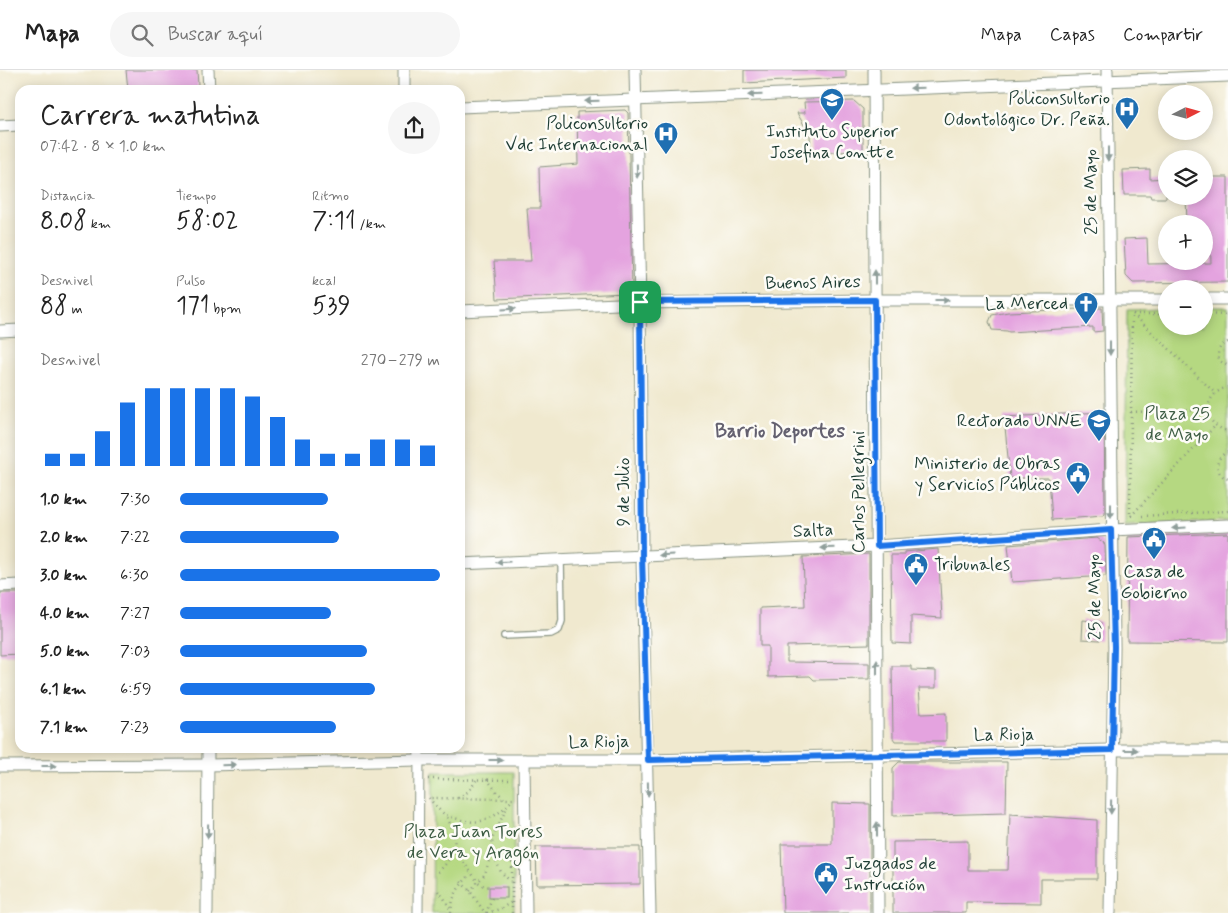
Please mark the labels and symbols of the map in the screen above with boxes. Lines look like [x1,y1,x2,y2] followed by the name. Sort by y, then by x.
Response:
[909,84,925,92] one-way arrow
[1158,85,1212,140] north arrow
[819,87,845,121] school or university icon: Instituto Superior Josefina Contte
[944,87,1110,132] place label: Policonsultorio Odontológico Dr. Peña.
[746,91,762,99] one-way arrow
[1114,96,1140,130] hospital icon: Policonsultorio Odontológico Dr. Peña.
[584,98,600,106] one-way arrow
[506,112,648,157] place label: Policonsultorio Vdc Internacional
[766,120,898,165] place label: Instituto Superior Josefina Contte
[653,121,679,155] hospital icon: Policonsultorio Vdc Internacional
[1104,146,1112,162] one-way arrow
[1079,149,1103,235] street label: 25 de Mayo
[633,163,641,179] one-way arrow
[871,269,879,285] one-way arrow
[765,270,861,296] street label: Buenos Aires
[619,281,661,323] pin
[1073,291,1099,325] church icon: La Merced
[985,292,1068,316] place label: La Merced
[934,296,950,304] one-way arrow
[501,304,517,312] one-way arrow
[1106,341,1114,357] one-way arrow
[1144,402,1210,447] park label: Plaza 25 de Mayo
[1086,408,1112,442] school or university icon: Rectorado UNNE
[957,409,1082,433] place label: Rectorado UNNE
[715,419,846,444] district label: Barrio Deportes
[847,431,873,553] street label: Carlos Pellegrini
[914,452,1060,497] place label: Ministerio de Obras y Servicios Públicos
[612,457,636,527] street label: 9 de Julio
[1065,461,1091,495] public building icon: Ministerio de Obras y Servicios Públicos
[1107,503,1115,519] one-way arrow
[792,518,834,544] street label: Salta
[1171,524,1187,532] one-way arrow
[1141,526,1167,560] public building icon: Casa de Gobierno
[820,544,836,552] one-way arrow
[658,551,674,559] one-way arrow
[903,552,929,586] public building icon: Tribunales
[934,553,1010,577] place label: Tribunales
[1082,554,1108,640] street label: 25 de Mayo
[495,558,511,566] one-way arrow
[1120,560,1188,605] place label: Casa de Gobierno
[873,659,881,675] one-way arrow
[973,722,1035,748] street label: La Rioja
[569,730,629,754] street label: La Rioja
[1123,746,1139,754] one-way arrow
[488,756,504,764] one-way arrow
[221,760,237,768] one-way arrow
[41,762,57,770] one-way arrow
[644,781,652,797] one-way arrow
[1107,799,1115,815] one-way arrow
[403,820,543,866] park label: Plaza Juan Torres de Vera y Aragón
[873,821,881,837] one-way arrow
[204,823,212,839] one-way arrow
[844,852,937,897] place label: Juzgados de Instrucción
[813,861,839,895] public building icon: Juzgados de Instrucción

